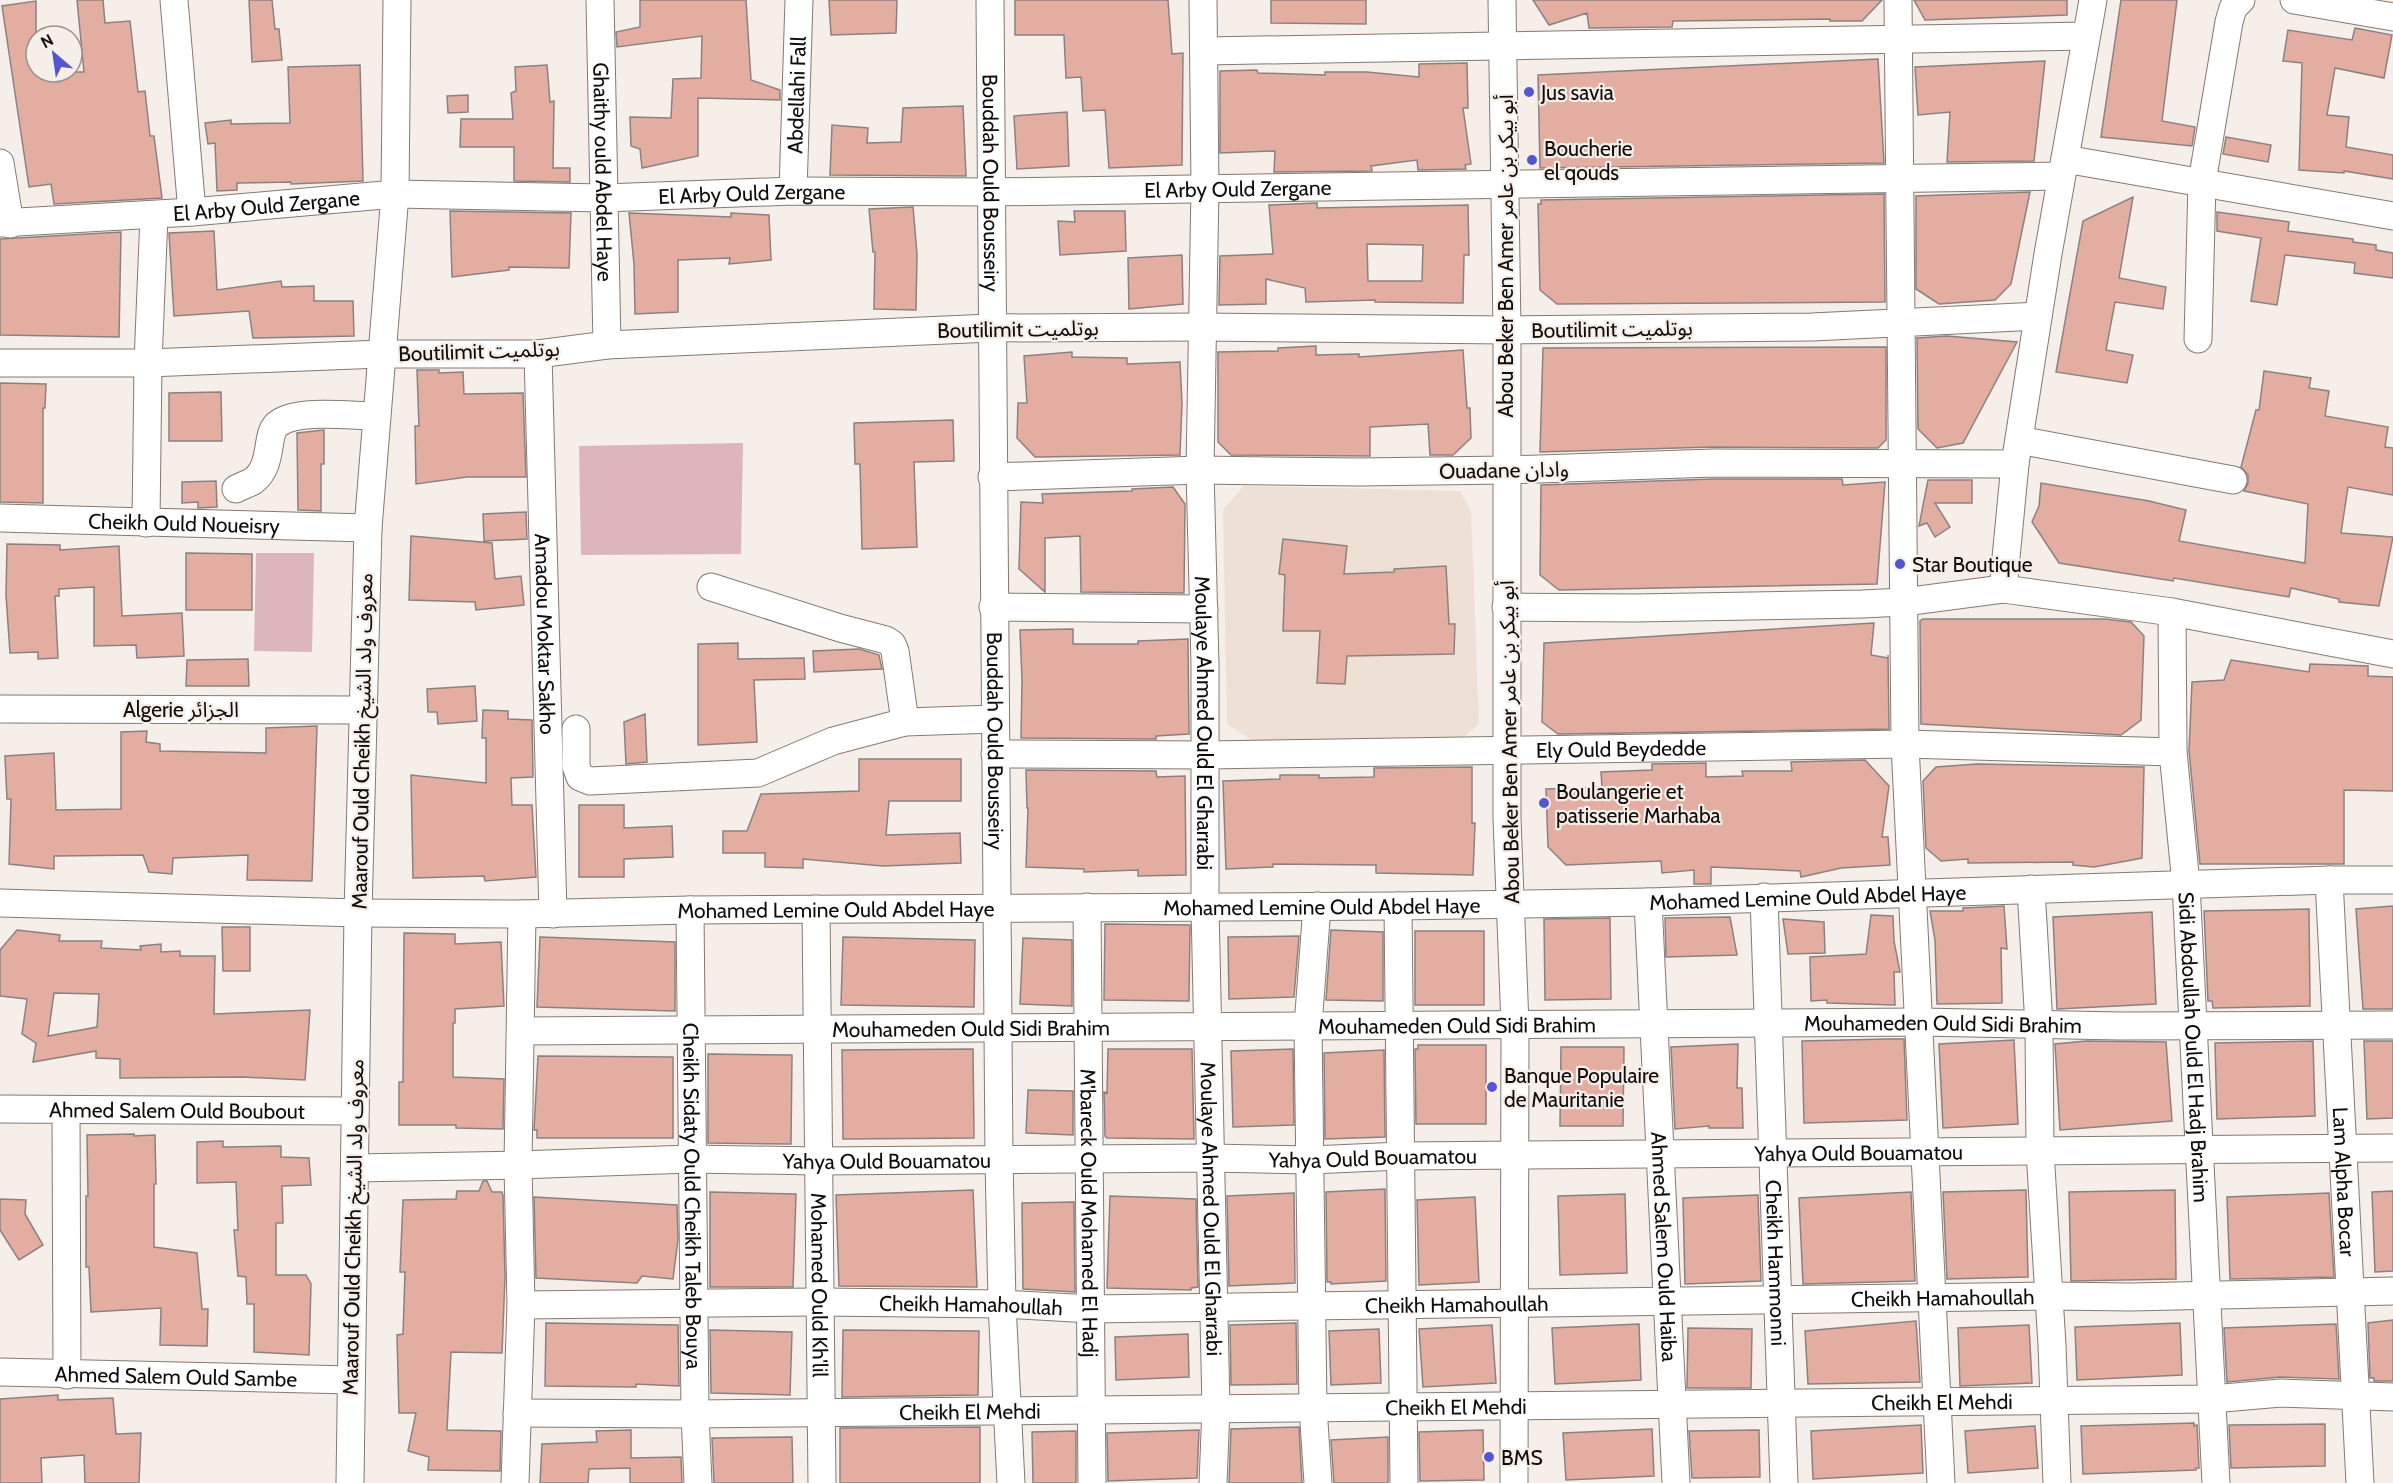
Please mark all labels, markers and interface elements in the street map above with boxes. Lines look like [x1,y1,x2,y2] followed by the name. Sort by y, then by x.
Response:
[24,24,84,84] north arrow
[37,30,57,52] text: N
[782,36,810,154] street label: Abdellahi Fall
[589,62,618,282] street label: Ghaithy ould Abdel Haye
[978,74,1005,292] street label: Bouddah Ould Bousseiry
[1540,80,1614,105] place label: Jus savia
[1522,85,1536,99] marker: Jus savia
[1493,94,1518,418] street label: Abou Beker Ben Amer أبو بيكر بن عامر
[1544,136,1633,185] place label: Boucherie el qouds
[1525,153,1539,167] marker: Boucherie el qouds
[1144,174,1332,202] street label: El Arby Ould Zergane
[658,178,846,208] street label: El Arby Ould Zergane
[172,185,361,226] street label: El Arby Ould Zergane
[937,315,1099,343] street label: Boutilimit بوتلميت
[1531,315,1693,343] street label: Boutilimit بوتلميت
[398,336,560,366] street label: Boutilimit بوتلميت
[1439,456,1569,484] street label: Ouadane وادان
[88,508,280,538] street label: Cheikh Ould Noueisry
[530,533,561,735] street label: Amadou Moktar Sakho
[1912,552,2033,577] place label: Star Boutique
[1893,557,1907,571] marker: Star Boutique
[347,573,380,910] street label: Maarouf Ould Cheikh معروف ولد الشيخ
[1190,575,1218,870] street label: Moulaye Ahmed Ould El Gharrabi
[1494,580,1524,904] street label: Abou Beker Ben Amer أبو بيكر بن عامر
[982,632,1009,850] street label: Bouddah Ould Bousseiry
[123,697,239,722] street label: Algerie الجزائر
[1536,735,1706,762] street label: Ely Ould Beydedde
[1556,779,1721,828] place label: Boulangerie et patisserie Marhaba
[1537,796,1551,810] marker: Boulangerie et patisserie Marhaba
[1649,879,1967,914] street label: Mohamed Lemine Ould Abdel Haye
[2174,891,2214,1203] street label: Sidi Abdoullah Ould El Hadj Brahim
[1163,892,1481,920] street label: Mohamed Lemine Ould Abdel Haye
[677,896,995,923] street label: Mohamed Lemine Ould Abdel Haye
[1804,1009,2082,1038] street label: Mouhameden Ould Sidi Brahim
[1318,1012,1596,1038] street label: Mouhameden Ould Sidi Brahim
[832,1015,1110,1041] street label: Mouhameden Ould Sidi Brahim
[679,1022,707,1370] street label: Cheikh Sidaty Ould Cheikh Taleb Bouya
[338,1059,371,1396] street label: Maarouf Ould Cheikh معروف ولد الشيخ
[1196,1061,1227,1356] street label: Moulaye Ahmed Ould El Gharrabi
[1504,1063,1659,1112] place label: Banque Populaire de Mauritanie
[1076,1068,1103,1358] street label: M'bareck Ould Mohamed El Hadj
[1485,1080,1499,1094] marker: Banque Populaire de Mauritanie
[49,1097,305,1123] street label: Ahmed Salem Ould Boubout
[2328,1106,2361,1257] street label: Lam Alpha Bocar
[1647,1131,1683,1362] street label: Ahmed Salem Ould Haiba
[1753,1139,1963,1166] street label: Yahya Ould Bouamatou
[1267,1143,1477,1173] street label: Yahya Ould Bouamatou
[781,1147,991,1174] street label: Yahya Ould Bouamatou
[1761,1179,1792,1346] street label: Cheikh Hammonni
[806,1193,833,1377] street label: Mohamed Ould Kh'lil
[1851,1284,2035,1311] street label: Cheikh Hamahoullah
[879,1290,1063,1320] street label: Cheikh Hamahoullah
[1365,1290,1549,1318] street label: Cheikh Hamahoullah
[54,1361,298,1391] street label: Ahmed Salem Ould Sambe
[1871,1388,2013,1415] street label: Cheikh El Mehdi
[1385,1393,1527,1420] street label: Cheikh El Mehdi
[899,1398,1041,1424] street label: Cheikh El Mehdi
[1501,1445,1543,1470] place label: BMS
[1482,1450,1496,1464] marker: BMS

